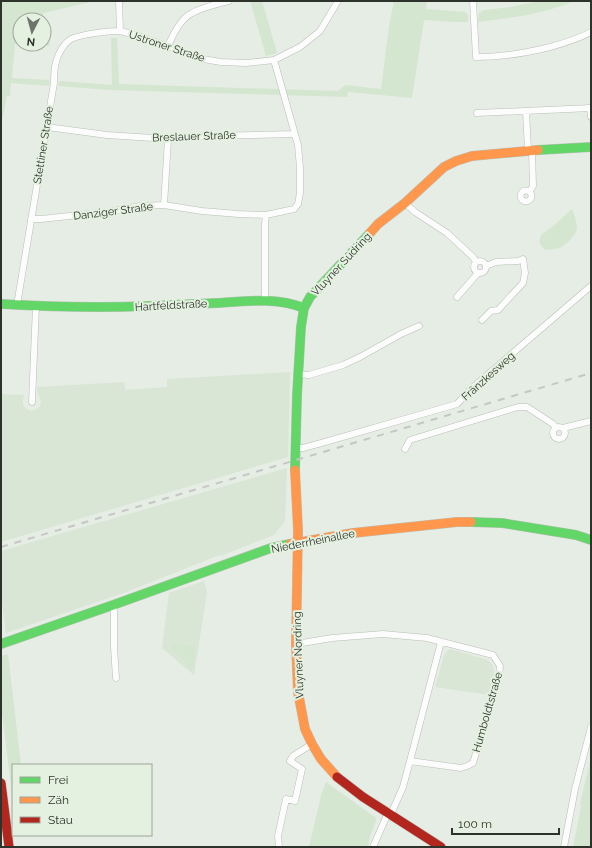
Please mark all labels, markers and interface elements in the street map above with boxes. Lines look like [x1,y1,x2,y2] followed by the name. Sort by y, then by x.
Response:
[12,12,52,52] north arrow
[127,28,207,65] street label: Ustroner Straße
[26,35,36,48] text: N
[31,105,56,185] street label: Stettiner Straße
[152,129,237,144] street label: Breslauer Straße
[72,200,154,223] street label: Danziger Straße
[309,230,374,299] street label: Vluyner Südring
[134,297,208,314] street label: Hartfeldstraße
[459,349,518,404] street label: Fränzkesweg
[270,527,357,556] street label: Niederrheinallee
[290,611,307,699] street label: Vluyner Nordring
[470,670,505,754] street label: Humboldtstraße
[12,764,152,836] legend
[48,773,68,787] text: Frei
[48,793,69,807] text: Zäh
[452,810,559,836] scale bar
[48,813,73,827] text: Stau
[458,817,492,831] text: 100 m

